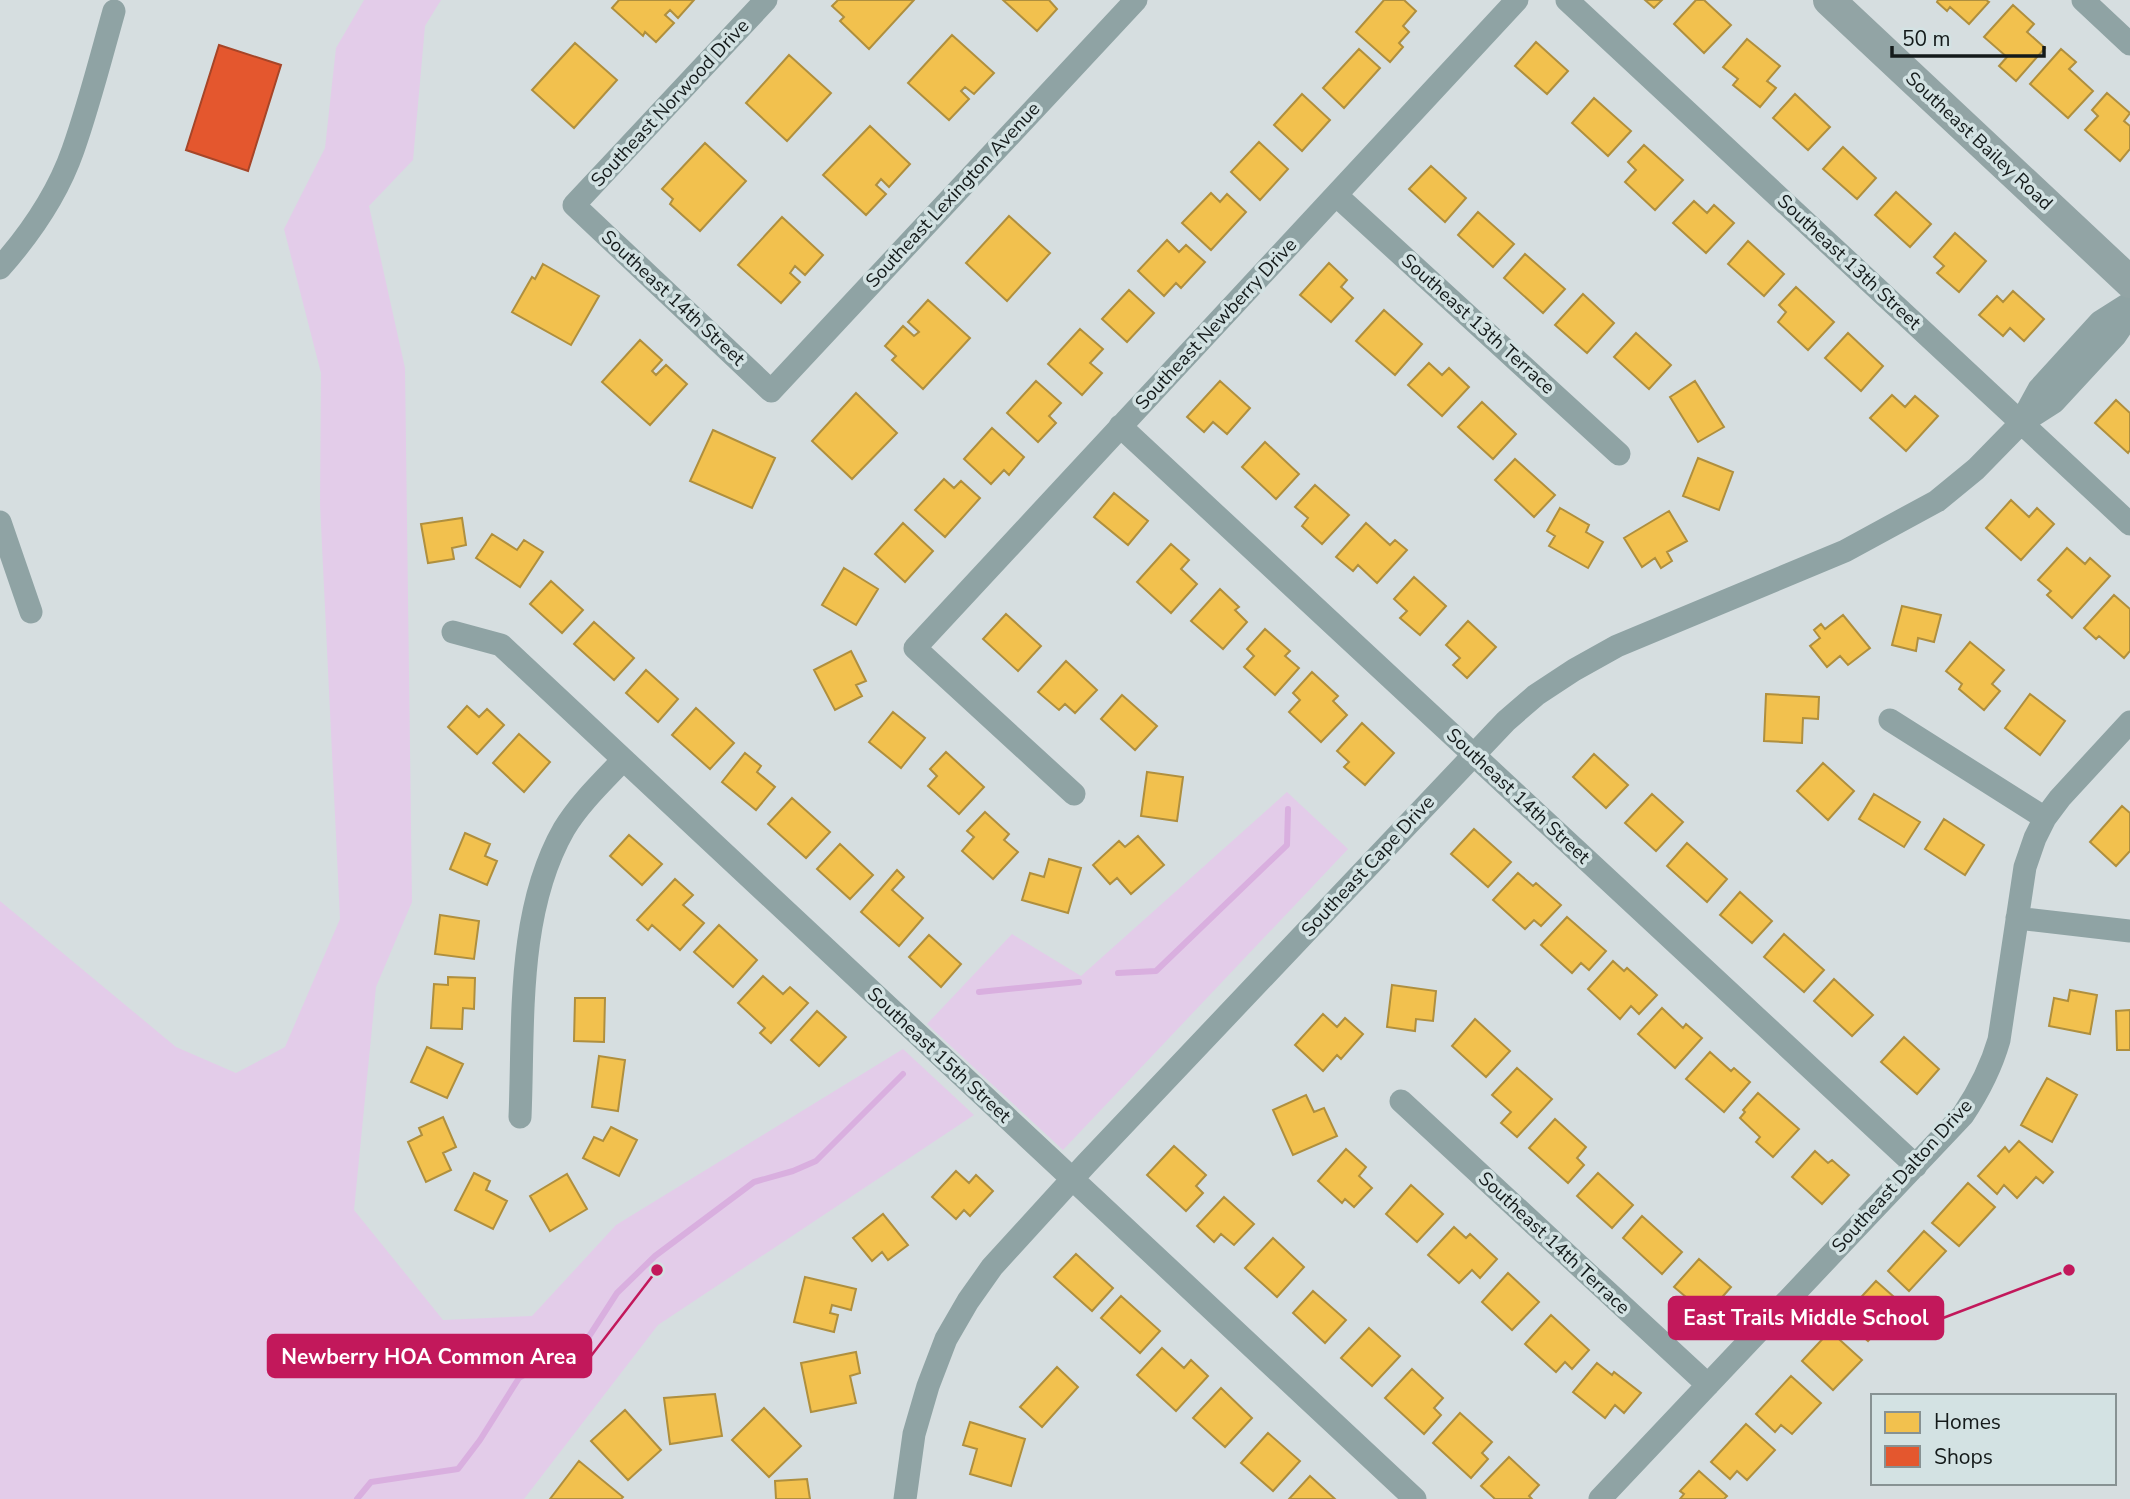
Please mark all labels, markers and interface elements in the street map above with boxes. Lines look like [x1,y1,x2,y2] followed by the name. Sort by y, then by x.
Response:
[585,13,755,193] street label: Southeast Norwood Drive
[1892,14,2044,58] scale bar
[1902,25,1951,53] text: 50 m
[1900,66,2058,216] street label: Southeast Bailey Road
[860,96,1046,294] street label: Southeast Lexington Avenue
[1771,188,1927,336] street label: Southeast 13th Street
[595,224,751,372] street label: Southeast 14th Street
[1129,232,1303,416] street label: Southeast Newberry Drive
[1395,248,1561,400] street label: Southeast 13th Terrace
[1440,722,1596,870] street label: Southeast 14th Street
[1295,790,1441,942] street label: Southeast Cape Drive
[861,981,1017,1129] street label: Southeast 15th Street
[1826,1094,1978,1258] street label: Southeast Dalton Drive
[1473,1166,1635,1320] street label: Southeast 14th Terrace
[1669,1297,1943,1339] callout: East Trails Middle School
[1683,1304,1929,1332] text: East Trails Middle School
[268,1335,591,1377] callout: Newberry HOA Common Area
[281,1343,577,1371] text: Newberry HOA Common Area
[1871,1394,2116,1485] legend
[1934,1408,2001,1436] text: Homes
[1934,1443,1993,1471] text: Shops

